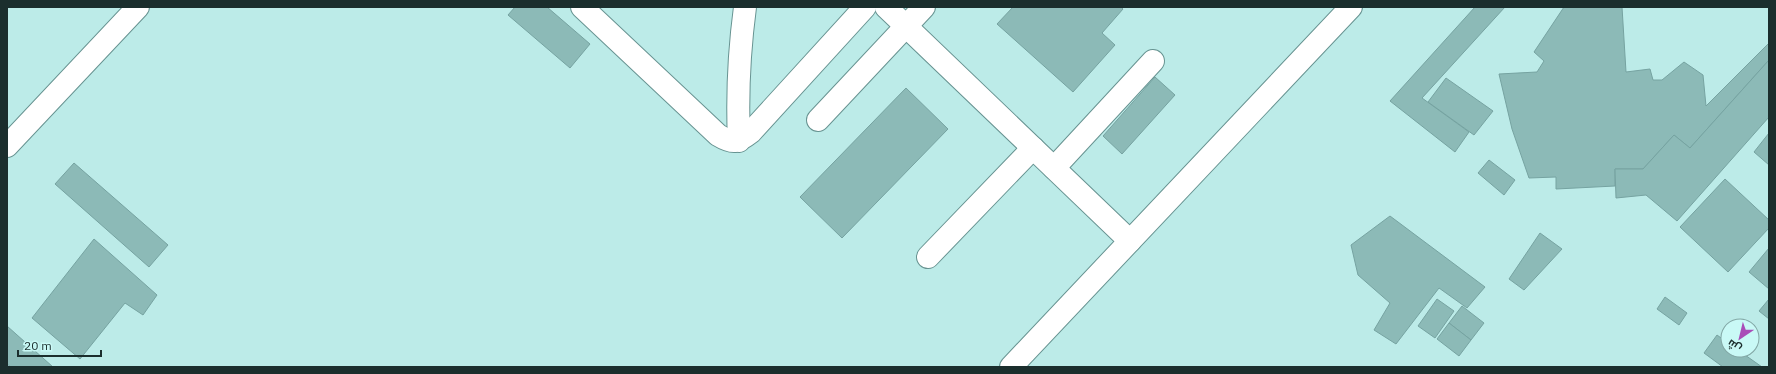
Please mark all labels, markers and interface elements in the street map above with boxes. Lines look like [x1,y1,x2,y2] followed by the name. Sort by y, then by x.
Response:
[1720,318,1760,358] north arrow
[18,332,101,358] scale bar
[1724,336,1744,356] text: ش
[24,338,52,353] text: 20 m

